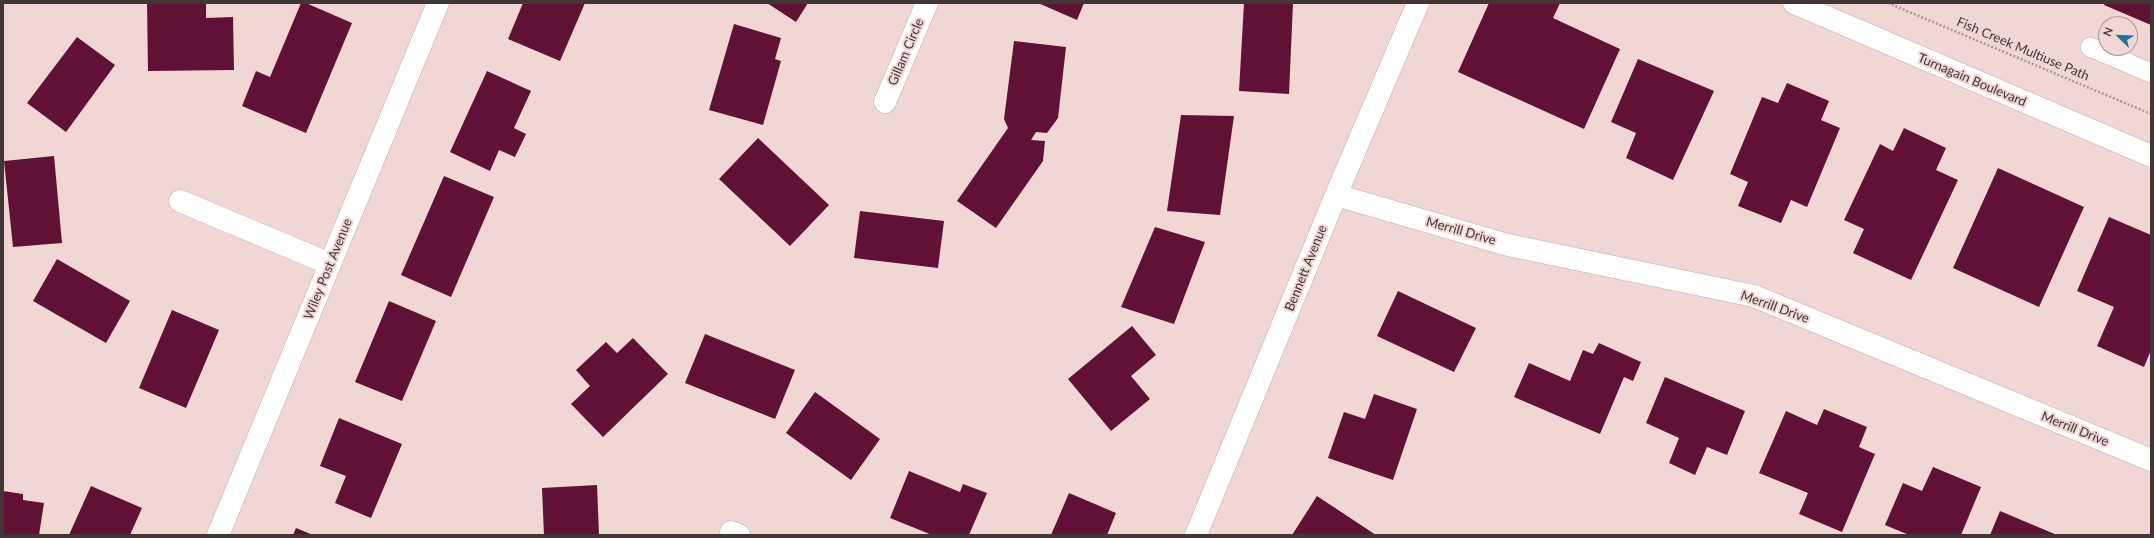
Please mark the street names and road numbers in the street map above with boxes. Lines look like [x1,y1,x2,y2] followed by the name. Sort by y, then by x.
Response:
[1954,14,2092,84] street label: Fish Creek Multiuse Path
[885,16,927,88] street label: Gillam Circle
[1915,50,2029,110] street label: Turnagain Boulevard
[1424,214,1498,248] street label: Merrill Drive
[301,216,355,322] street label: Wiley Post Avenue
[1282,223,1330,313] street label: Bennett Avenue
[1739,287,1811,327] street label: Merrill Drive
[2039,408,2111,450] street label: Merrill Drive

